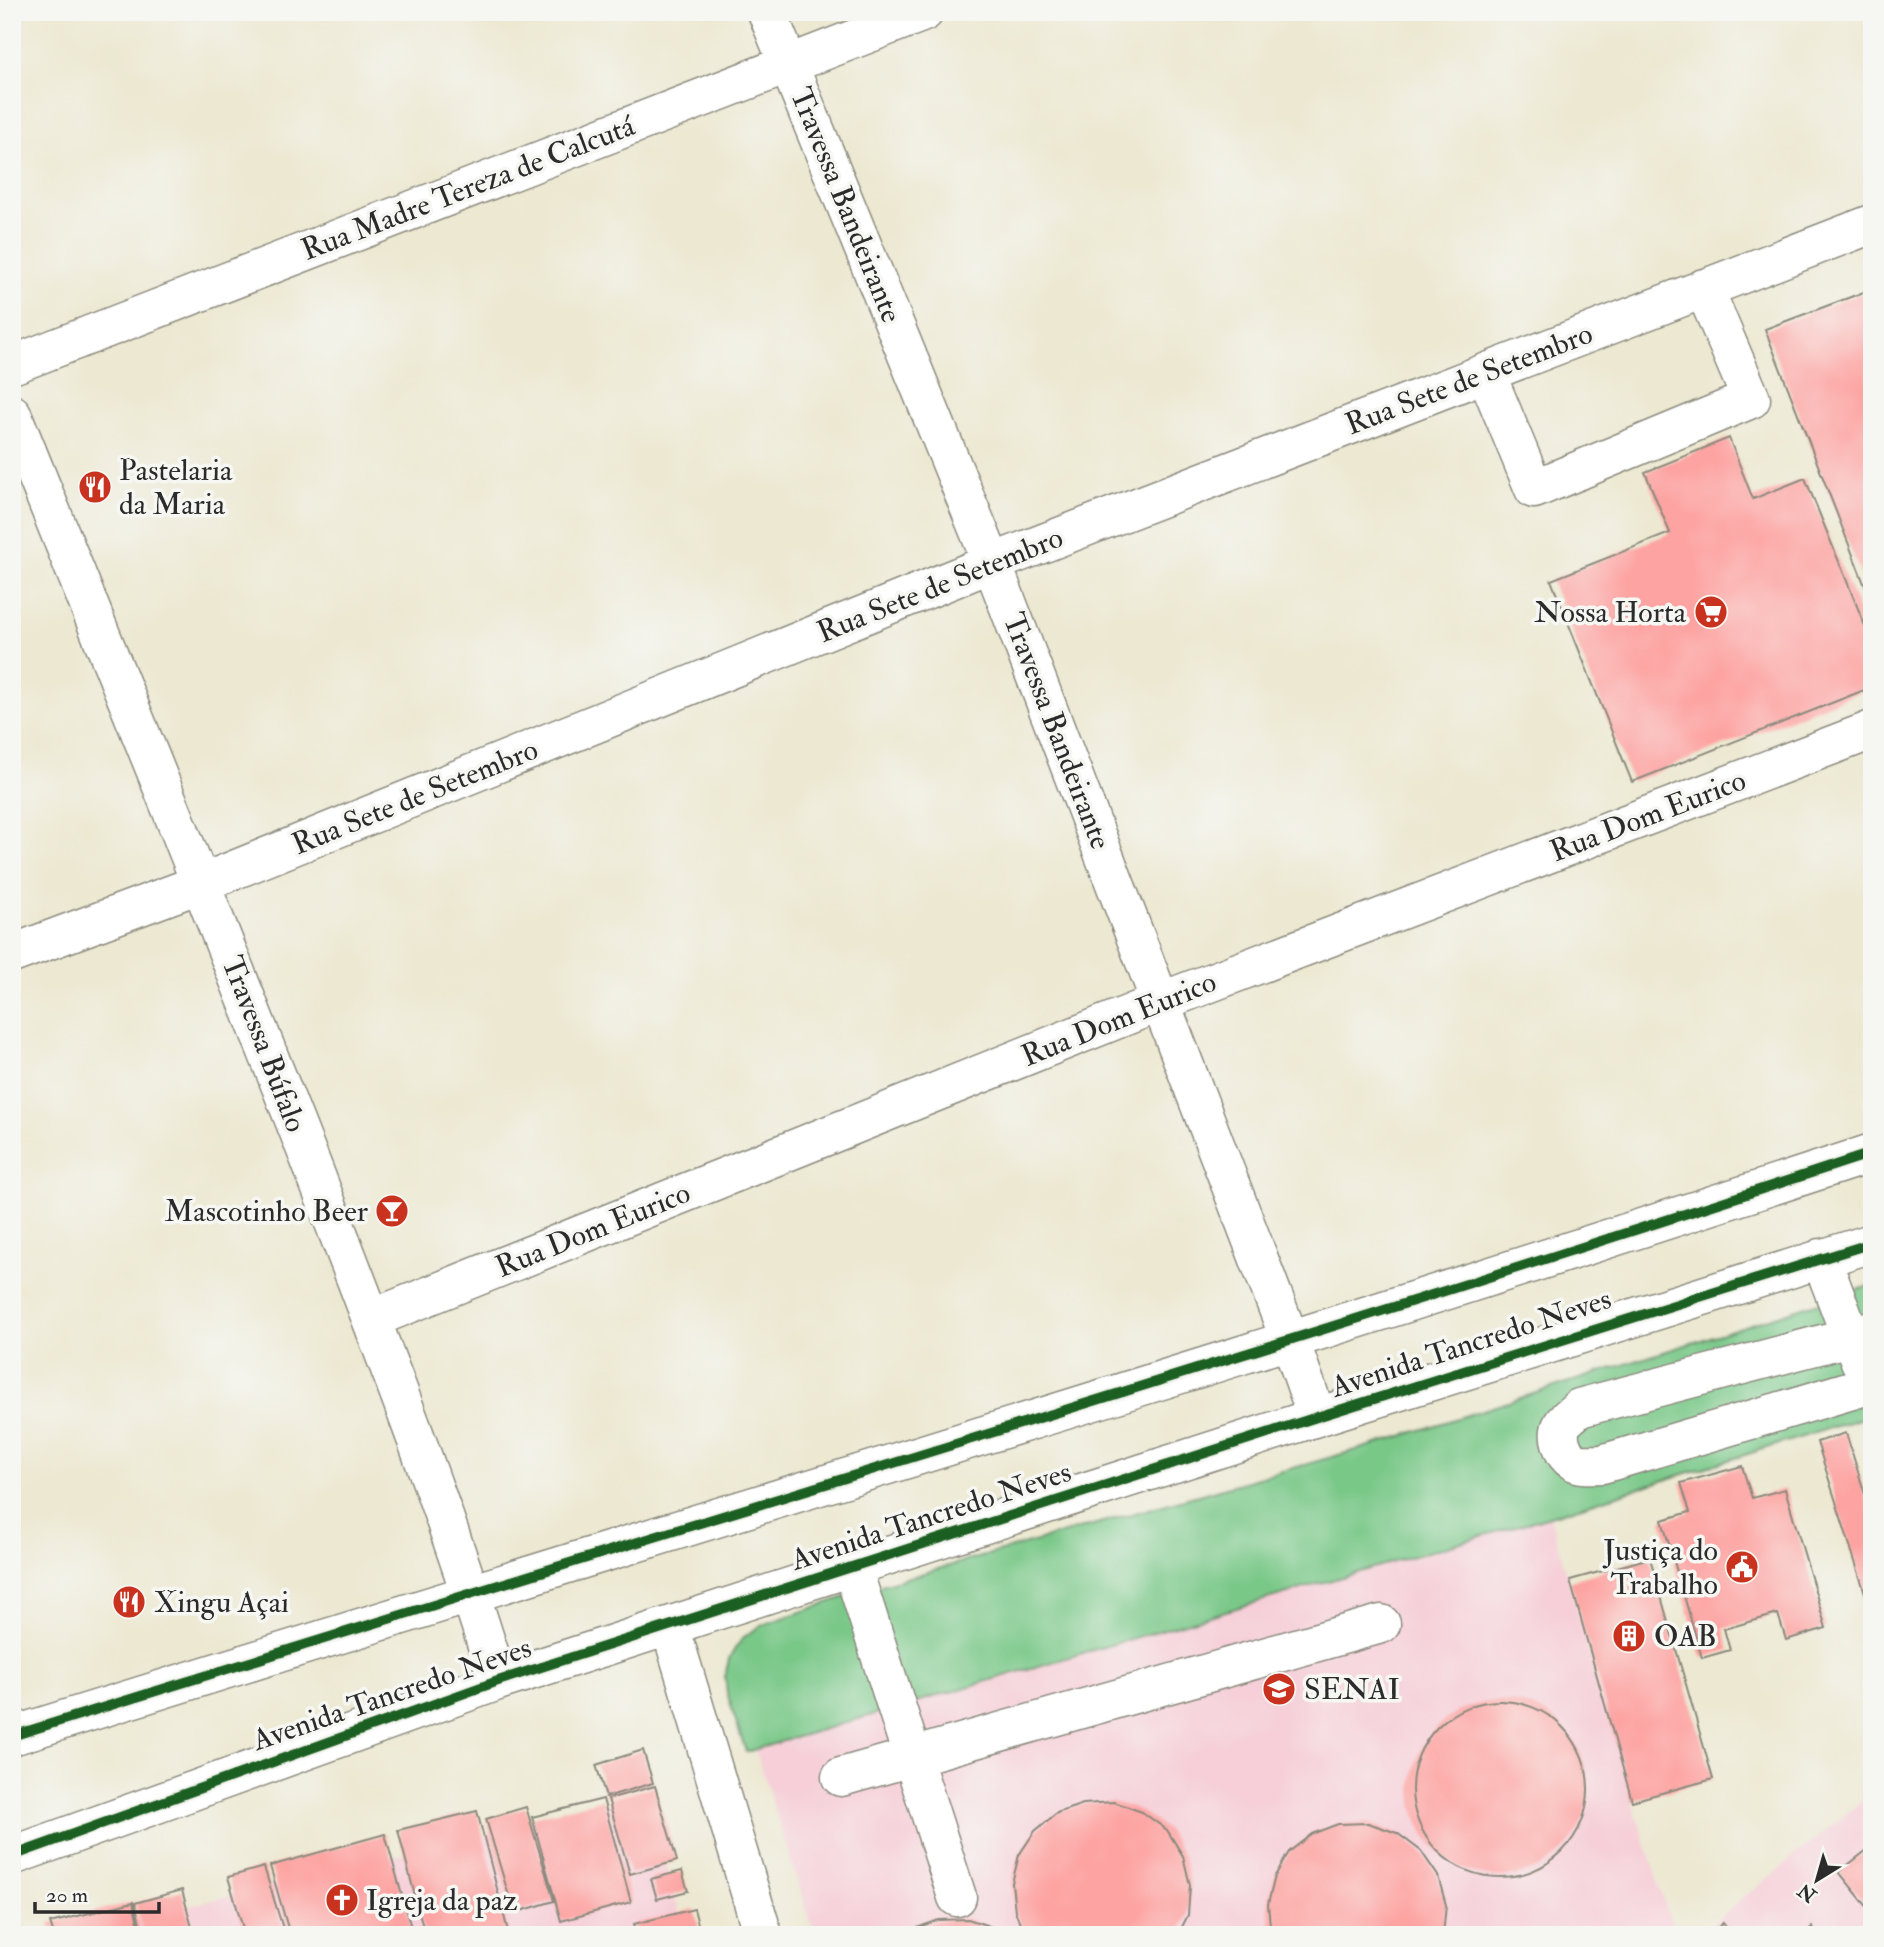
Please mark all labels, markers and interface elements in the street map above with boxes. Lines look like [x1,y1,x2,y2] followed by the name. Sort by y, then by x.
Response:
[782,82,910,328] street label: Travessa Bandeirante
[296,107,640,269] street label: Rua Madre Tereza de Calcutá
[1340,315,1598,443] street label: Rua Sete de Setembro
[119,452,233,523] place label: Pastelaria da Maria
[76,468,114,506] restaurant icon: Pastelaria da Maria
[812,519,1068,651] street label: Rua Sete de Setembro
[1692,593,1730,631] supermarket icon: Nossa Horta
[1534,594,1687,631] place label: Nossa Horta
[995,608,1119,854] street label: Travessa Bandeirante
[287,731,543,863] street label: Rua Sete de Setembro
[1545,762,1751,870] street label: Rua Dom Eurico
[213,951,315,1137] street label: Travessa Búfalo
[1016,963,1222,1075] street label: Rua Dom Eurico
[490,1174,696,1286] street label: Rua Dom Eurico
[373,1192,411,1230] bar icon: Mascotinho Beer
[165,1193,368,1230] place label: Mascotinho Beer
[1325,1280,1616,1406] street label: Avenida Tancredo Neves
[785,1453,1076,1579] street label: Avenida Tancredo Neves
[1602,1532,1718,1603] place label: Justiça do Trabalho
[1723,1548,1761,1586] public building icon: Justiça do Trabalho
[110,1583,148,1621] restaurant icon: Xingu Açai
[154,1584,289,1621] place label: Xingu Açai
[1610,1617,1648,1655] building icon: OAB
[1654,1618,1717,1655] place label: OAB
[247,1629,536,1759] street label: Avenida Tancredo Neves
[1260,1670,1298,1708] school or university icon: SENAI
[1304,1671,1400,1708] place label: SENAI
[1783,1846,1853,1916] north arrow
[35,1870,159,1914] scale bar
[1793,1877,1822,1908] text: N
[323,1881,361,1919] church icon: Igreja da paz
[46,1882,88,1909] text: 20 m
[366,1882,518,1919] place label: Igreja da paz

